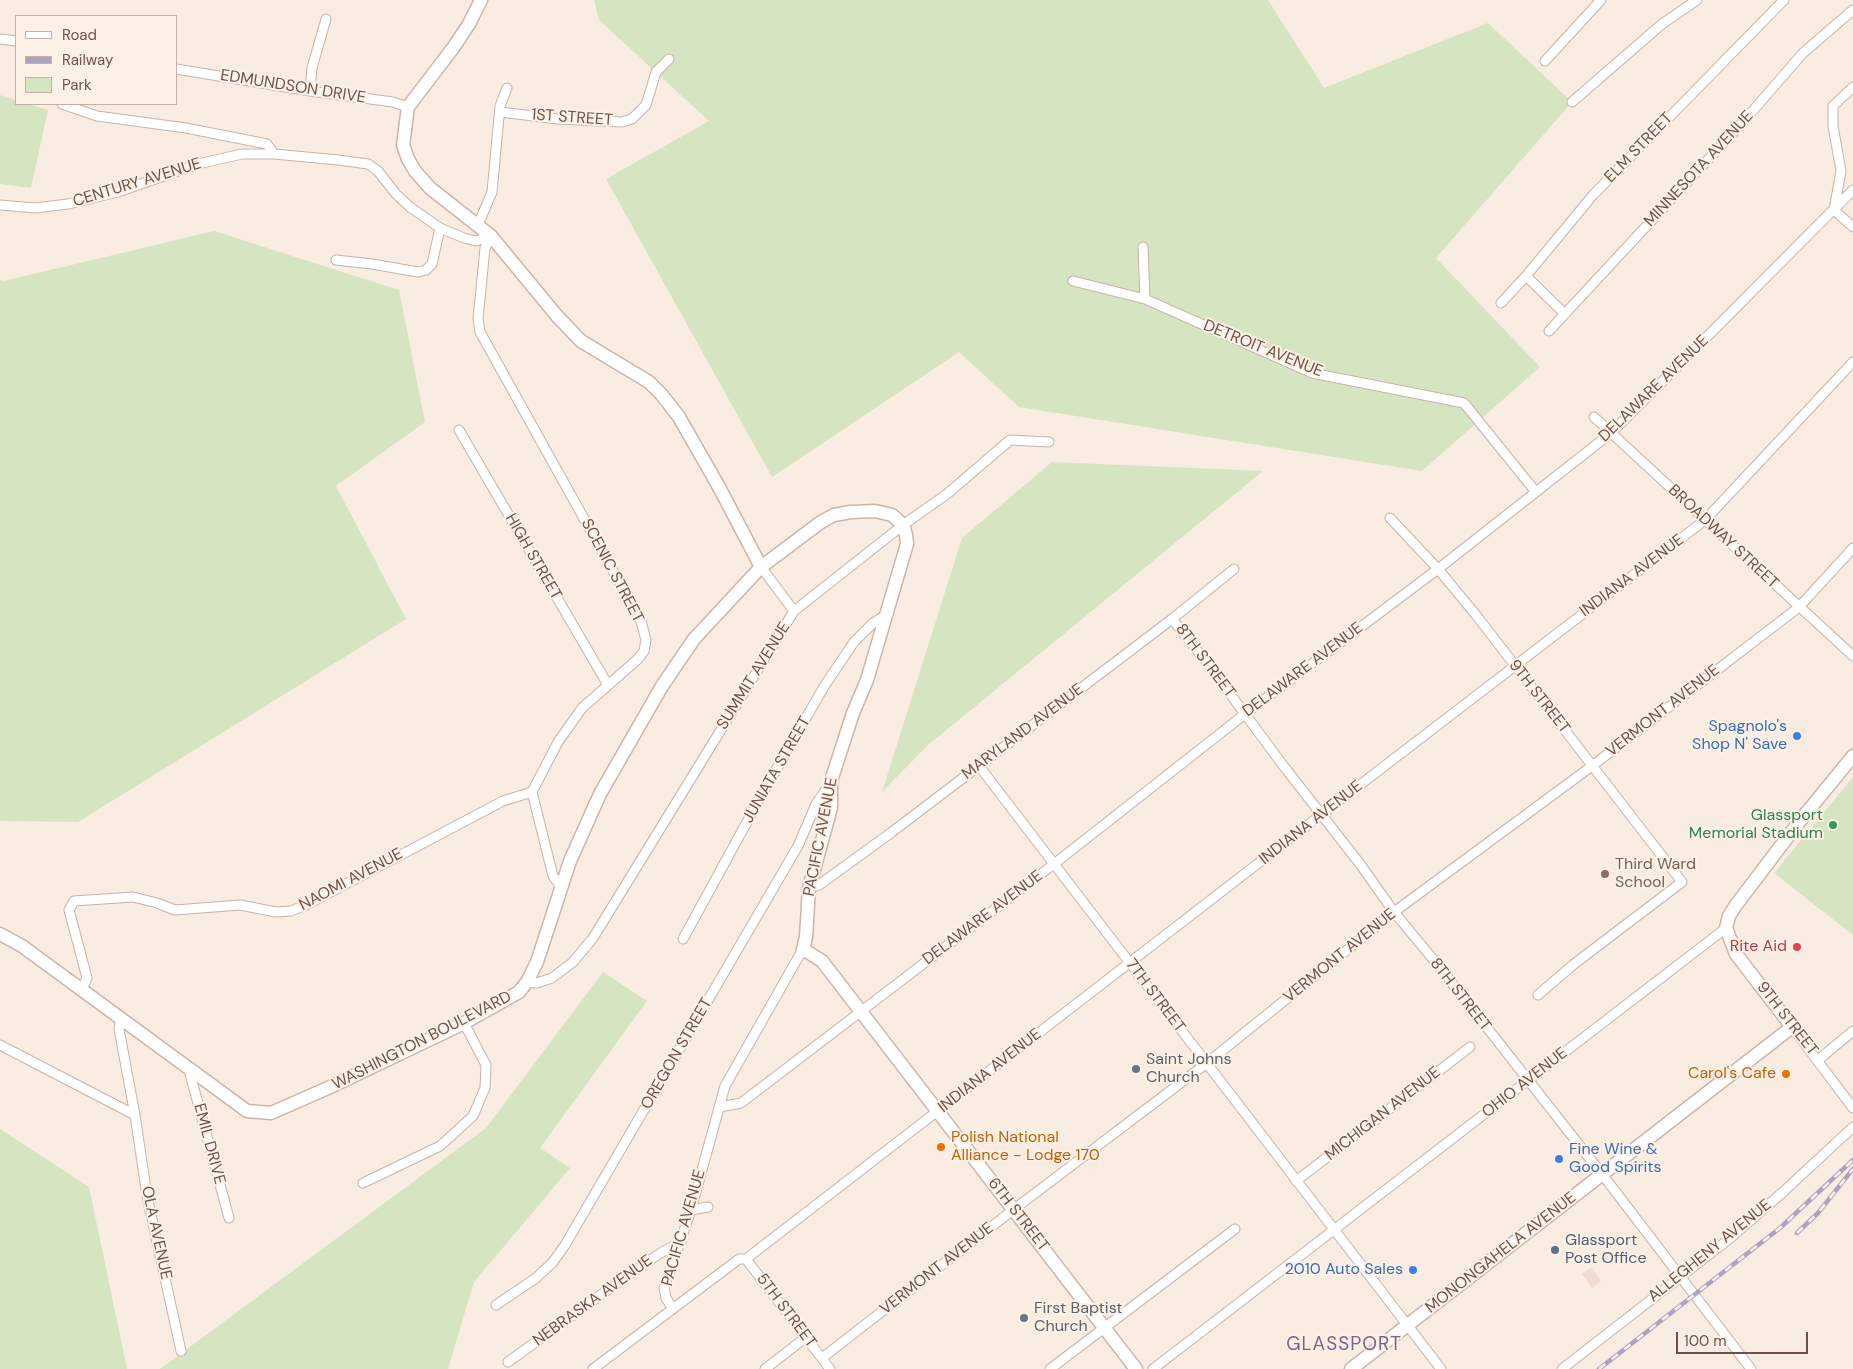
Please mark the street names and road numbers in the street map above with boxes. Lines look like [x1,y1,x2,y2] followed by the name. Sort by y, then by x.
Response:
[219,66,367,108] street label: EDMUNDSON DRIVE
[531,106,613,130] street label: 1ST STREET
[1640,107,1758,231] street label: MINNESOTA AVENUE
[1601,109,1677,187] street label: ELM STREET
[71,154,203,212] street label: CENTURY AVENUE
[1200,316,1326,382] street label: DETROIT AVENUE
[1595,332,1713,446] street label: DELAWARE AVENUE
[1664,481,1782,593] street label: BROADWAY STREET
[501,510,565,604] street label: HIGH STREET
[577,516,647,626] street label: SCENIC STREET
[1576,531,1688,621] street label: INDIANA AVENUE
[713,619,795,733] street label: SUMMIT AVENUE
[1239,619,1367,721] street label: DELAWARE AVENUE
[1171,620,1239,702] street label: 8TH STREET
[1504,656,1574,738] street label: 9TH STREET
[1602,661,1724,761] street label: VERMONT AVENUE
[958,680,1088,784] street label: MARYLAND AVENUE
[739,713,815,827] street label: JUNIATA STREET
[800,776,842,898] street label: PACIFIC AVENUE
[1256,777,1366,869] street label: INDIANA AVENUE
[296,845,406,915] street label: NAOMI AVENUE
[919,867,1047,969] street label: DELAWARE AVENUE
[1280,905,1400,1007] street label: VERMONT AVENUE
[1425,954,1495,1036] street label: 8TH STREET
[1121,955,1189,1037] street label: 7TH STREET
[1752,978,1822,1060] street label: 9TH STREET
[329,987,515,1095] street label: WASHINGTON BOULEVARD
[637,995,717,1113] street label: OREGON STREET
[935,1025,1045,1117] street label: INDIANA AVENUE
[1478,1044,1572,1122] street label: OHIO AVENUE
[1322,1063,1444,1165] street label: MICHIGAN AVENUE
[189,1101,229,1187] street label: EMIL DRIVE
[658,1167,710,1289] street label: PACIFIC AVENUE
[983,1174,1053,1256] street label: 6TH STREET
[137,1184,175,1282] street label: OLA AVENUE
[1422,1188,1580,1318] street label: MONONGAHELA AVENUE
[1645,1196,1775,1306] street label: ALLEGHENY AVENUE
[876,1219,998,1319] street label: VERMONT AVENUE
[530,1251,656,1351] street label: NEBRASKA AVENUE
[752,1270,820,1352] street label: 5TH STREET

